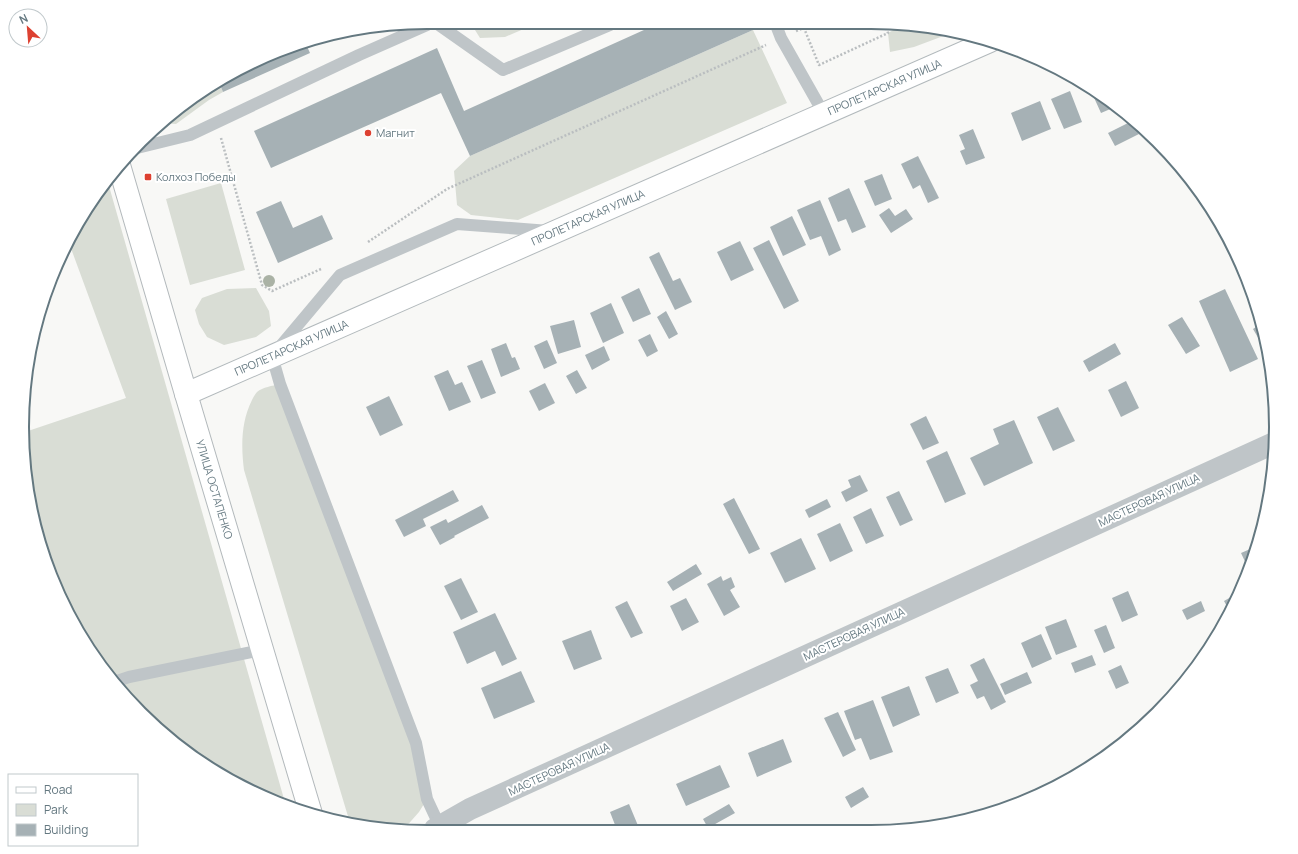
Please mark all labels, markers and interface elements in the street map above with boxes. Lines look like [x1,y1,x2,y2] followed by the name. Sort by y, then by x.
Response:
[8,8,48,48] north arrow
[17,10,30,27] text: N
[825,55,944,118] street label: ПРОЛЕТАРСКАЯ УЛИЦА
[376,125,415,140] place label: Магнит
[363,128,373,138] marker: Магнит
[156,169,236,184] place label: Колхоз Победы
[143,172,153,182] marker: Колхоз Победы
[529,186,647,249] street label: ПРОЛЕТАРСКАЯ УЛИЦА
[232,316,350,379] street label: ПРОЛЕТАРСКАЯ УЛИЦА
[193,438,237,541] street label: УЛИЦА ОСТАПЕНКО
[1096,469,1202,530] street label: МАСТЕРОВАЯ УЛИЦА
[801,603,907,664] street label: МАСТЕРОВАЯ УЛИЦА
[506,738,612,799] street label: МАСТЕРОВАЯ УЛИЦА
[8,774,138,846] legend
[44,781,72,798] text: Road
[44,801,69,818] text: Park
[44,821,88,838] text: Building

